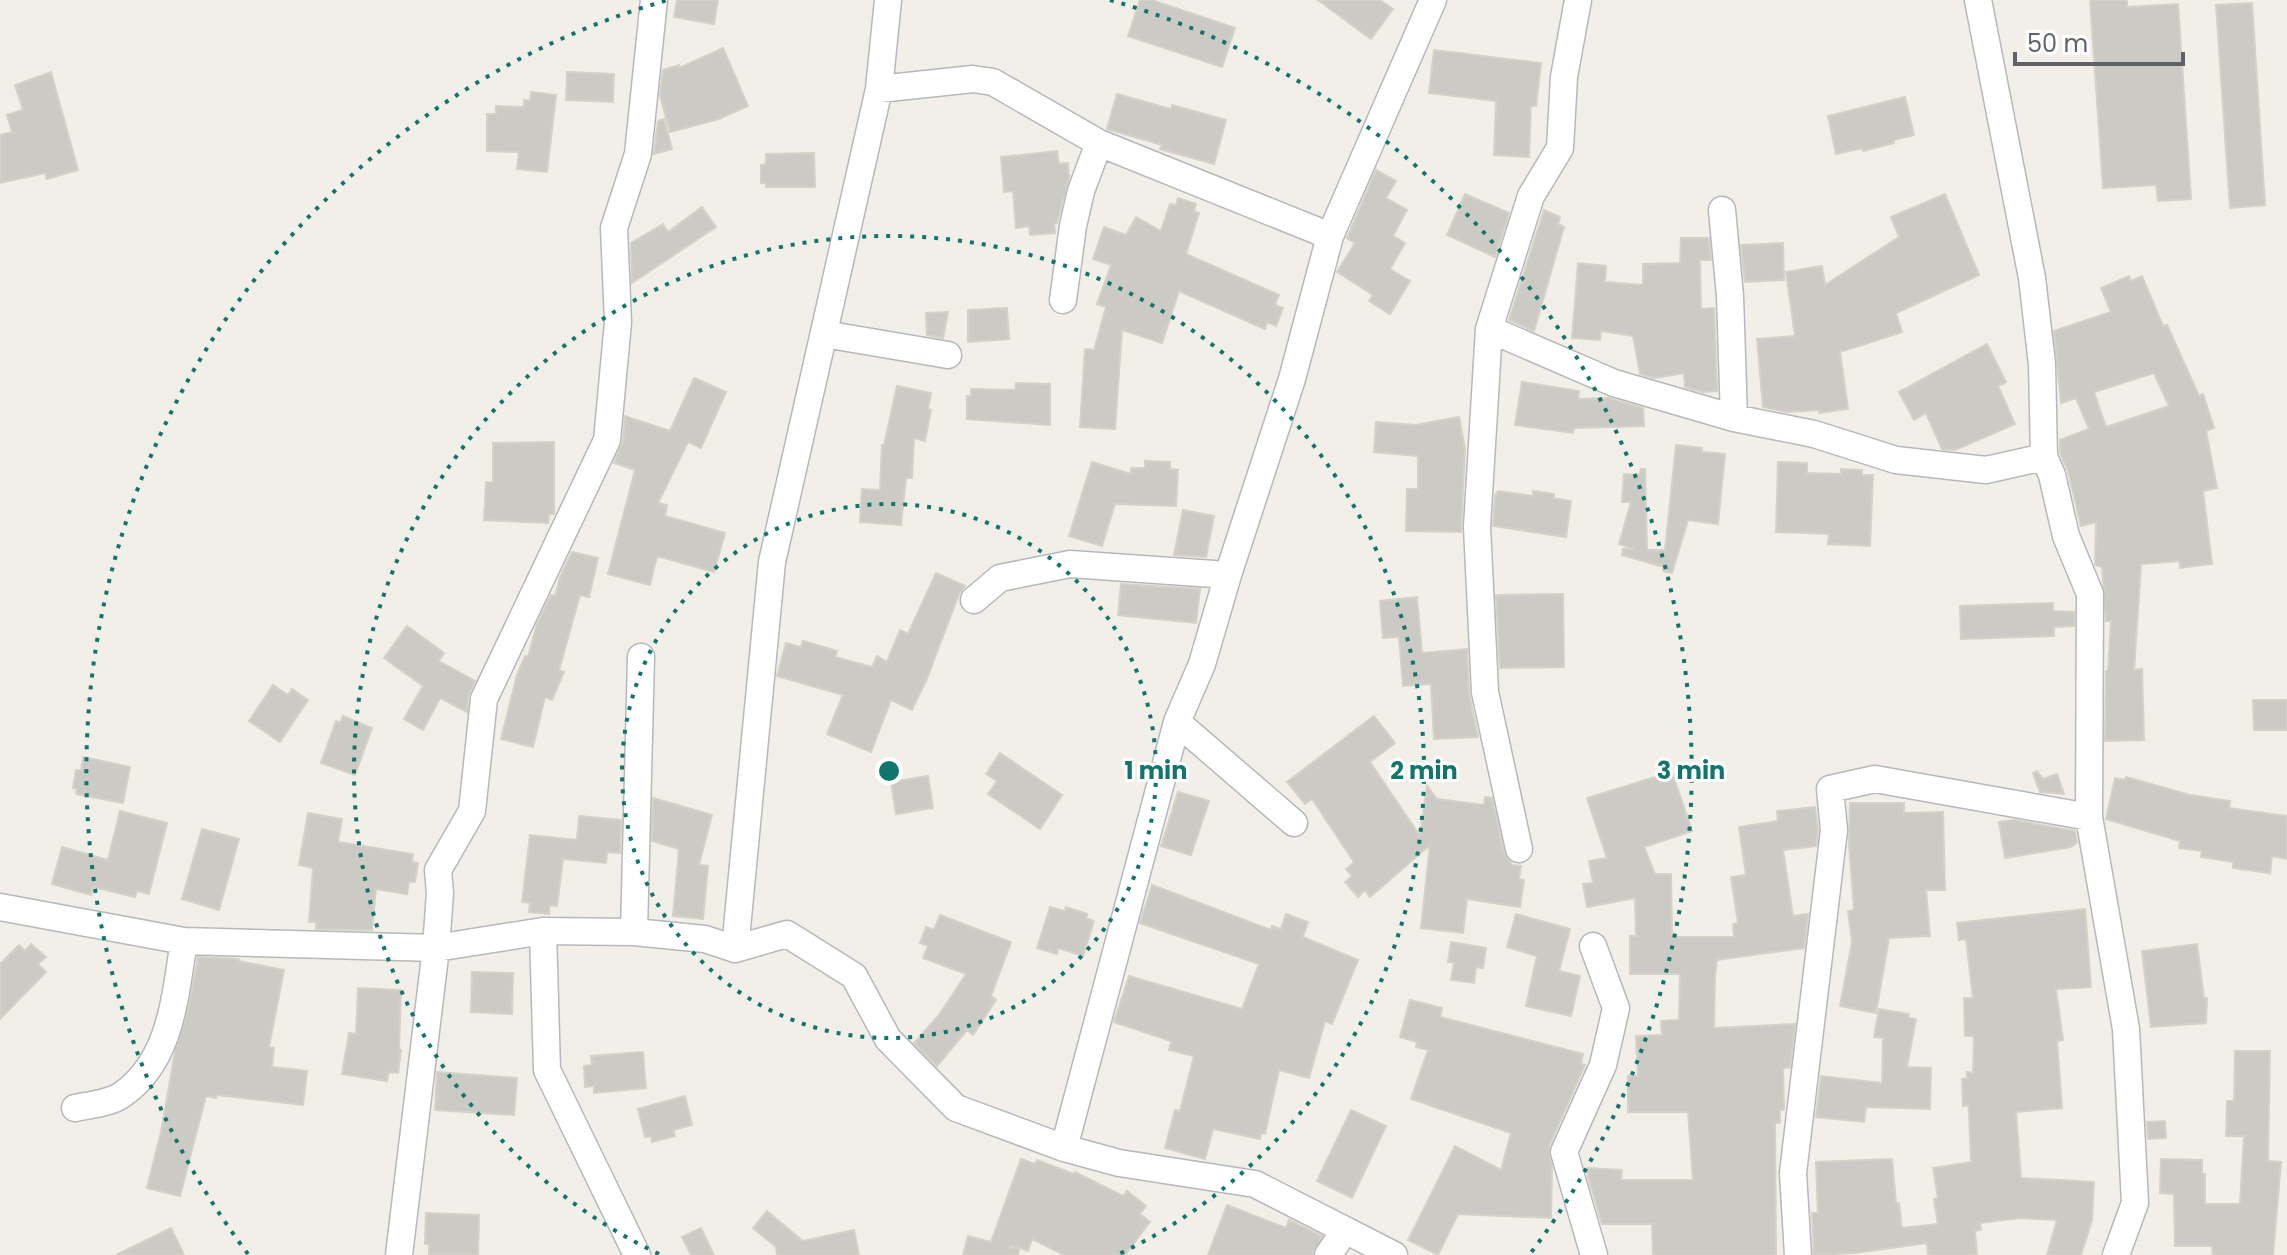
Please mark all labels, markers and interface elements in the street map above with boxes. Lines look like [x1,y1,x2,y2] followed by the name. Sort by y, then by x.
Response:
[2015,16,2183,66] scale bar
[2027,27,2088,60] text: 50 m
[1125,754,1187,787] text: 1 min
[1390,754,1458,787] text: 2 min
[1657,754,1725,787] text: 3 min
[875,757,903,785] centre of rings

